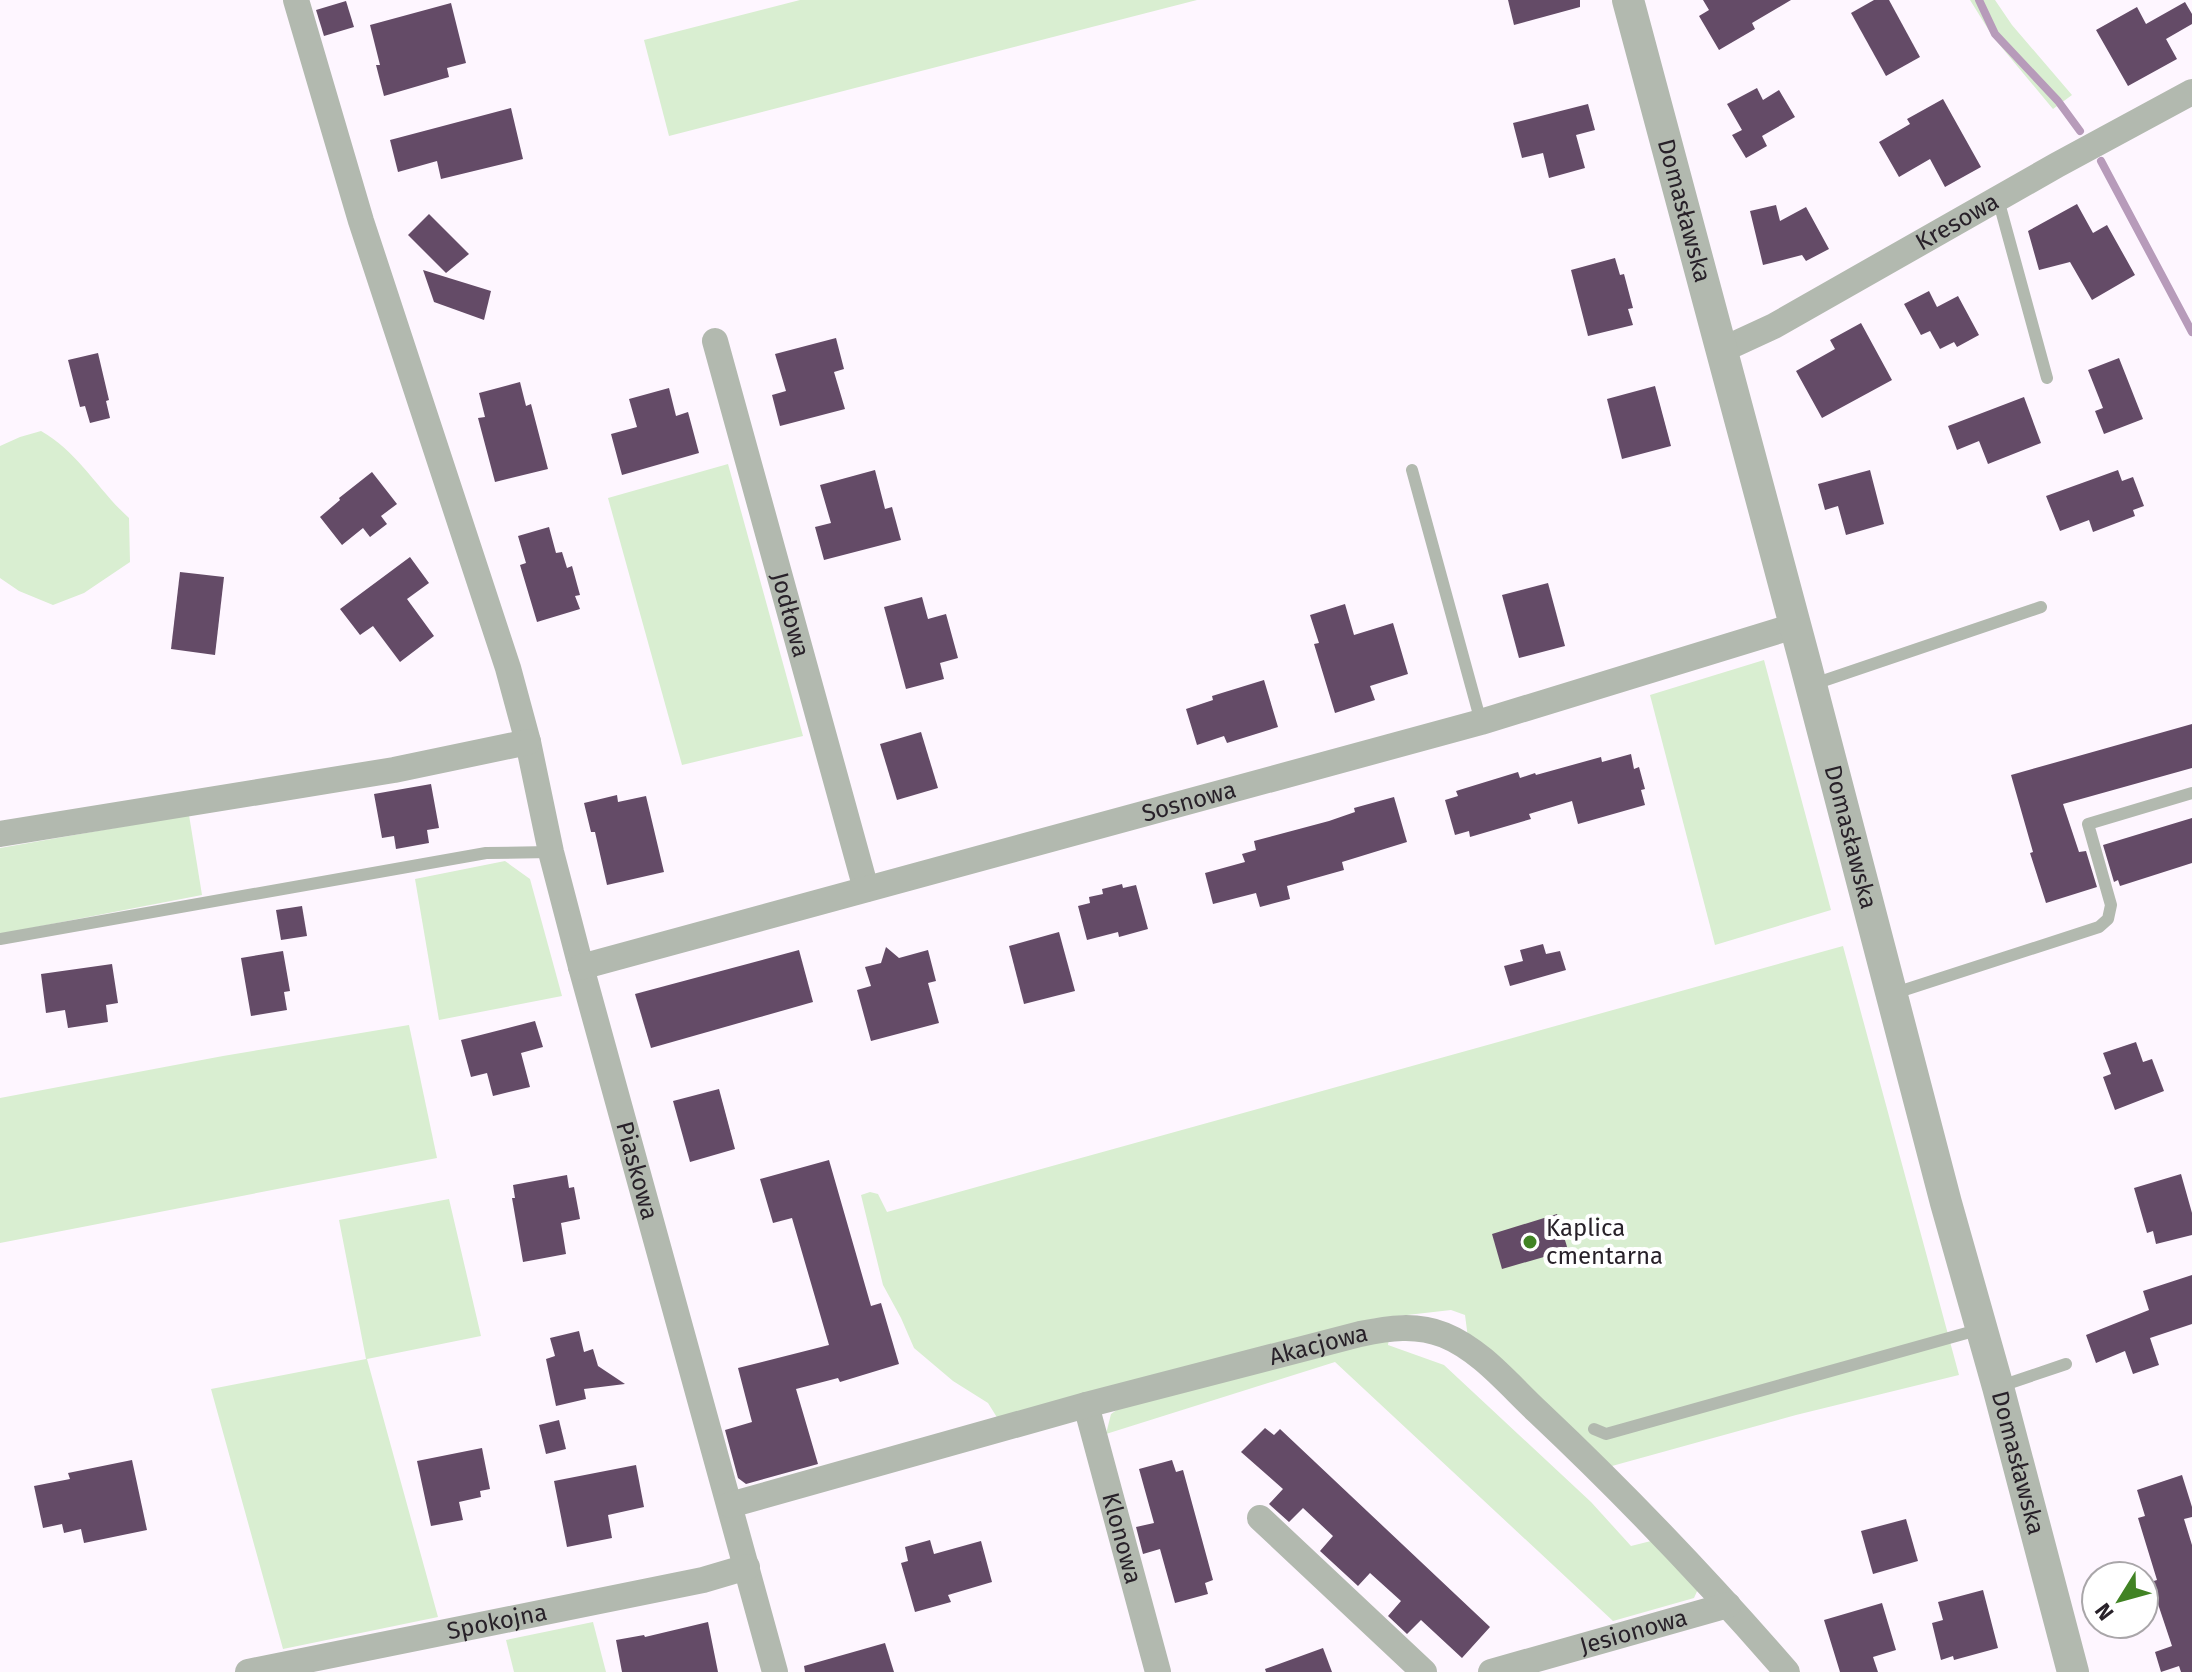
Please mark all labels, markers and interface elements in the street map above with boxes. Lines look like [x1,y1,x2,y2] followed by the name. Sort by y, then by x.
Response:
[1652,136,1717,285] street label: Domasławska
[1911,187,2004,256] street label: Kresowa
[765,569,815,660] street label: Jodłowa
[1818,762,1883,912] street label: Domasławska
[1139,775,1239,828] street label: Sosnowa
[610,1118,664,1223] street label: Piaskowa
[1546,1214,1663,1270] place label: Kaplica cmentarna
[1521,1233,1539,1251] marker: Kaplica cmentarna
[1266,1319,1370,1371] street label: Akacjowa
[1986,1388,2050,1538] street label: Domasławska
[1096,1490,1148,1587] street label: Klonowa
[2080,1560,2160,1640] north arrow
[445,1598,549,1645] street label: Spokojna
[2089,1598,2120,1626] text: N
[1576,1603,1690,1660] street label: Jesionowa

